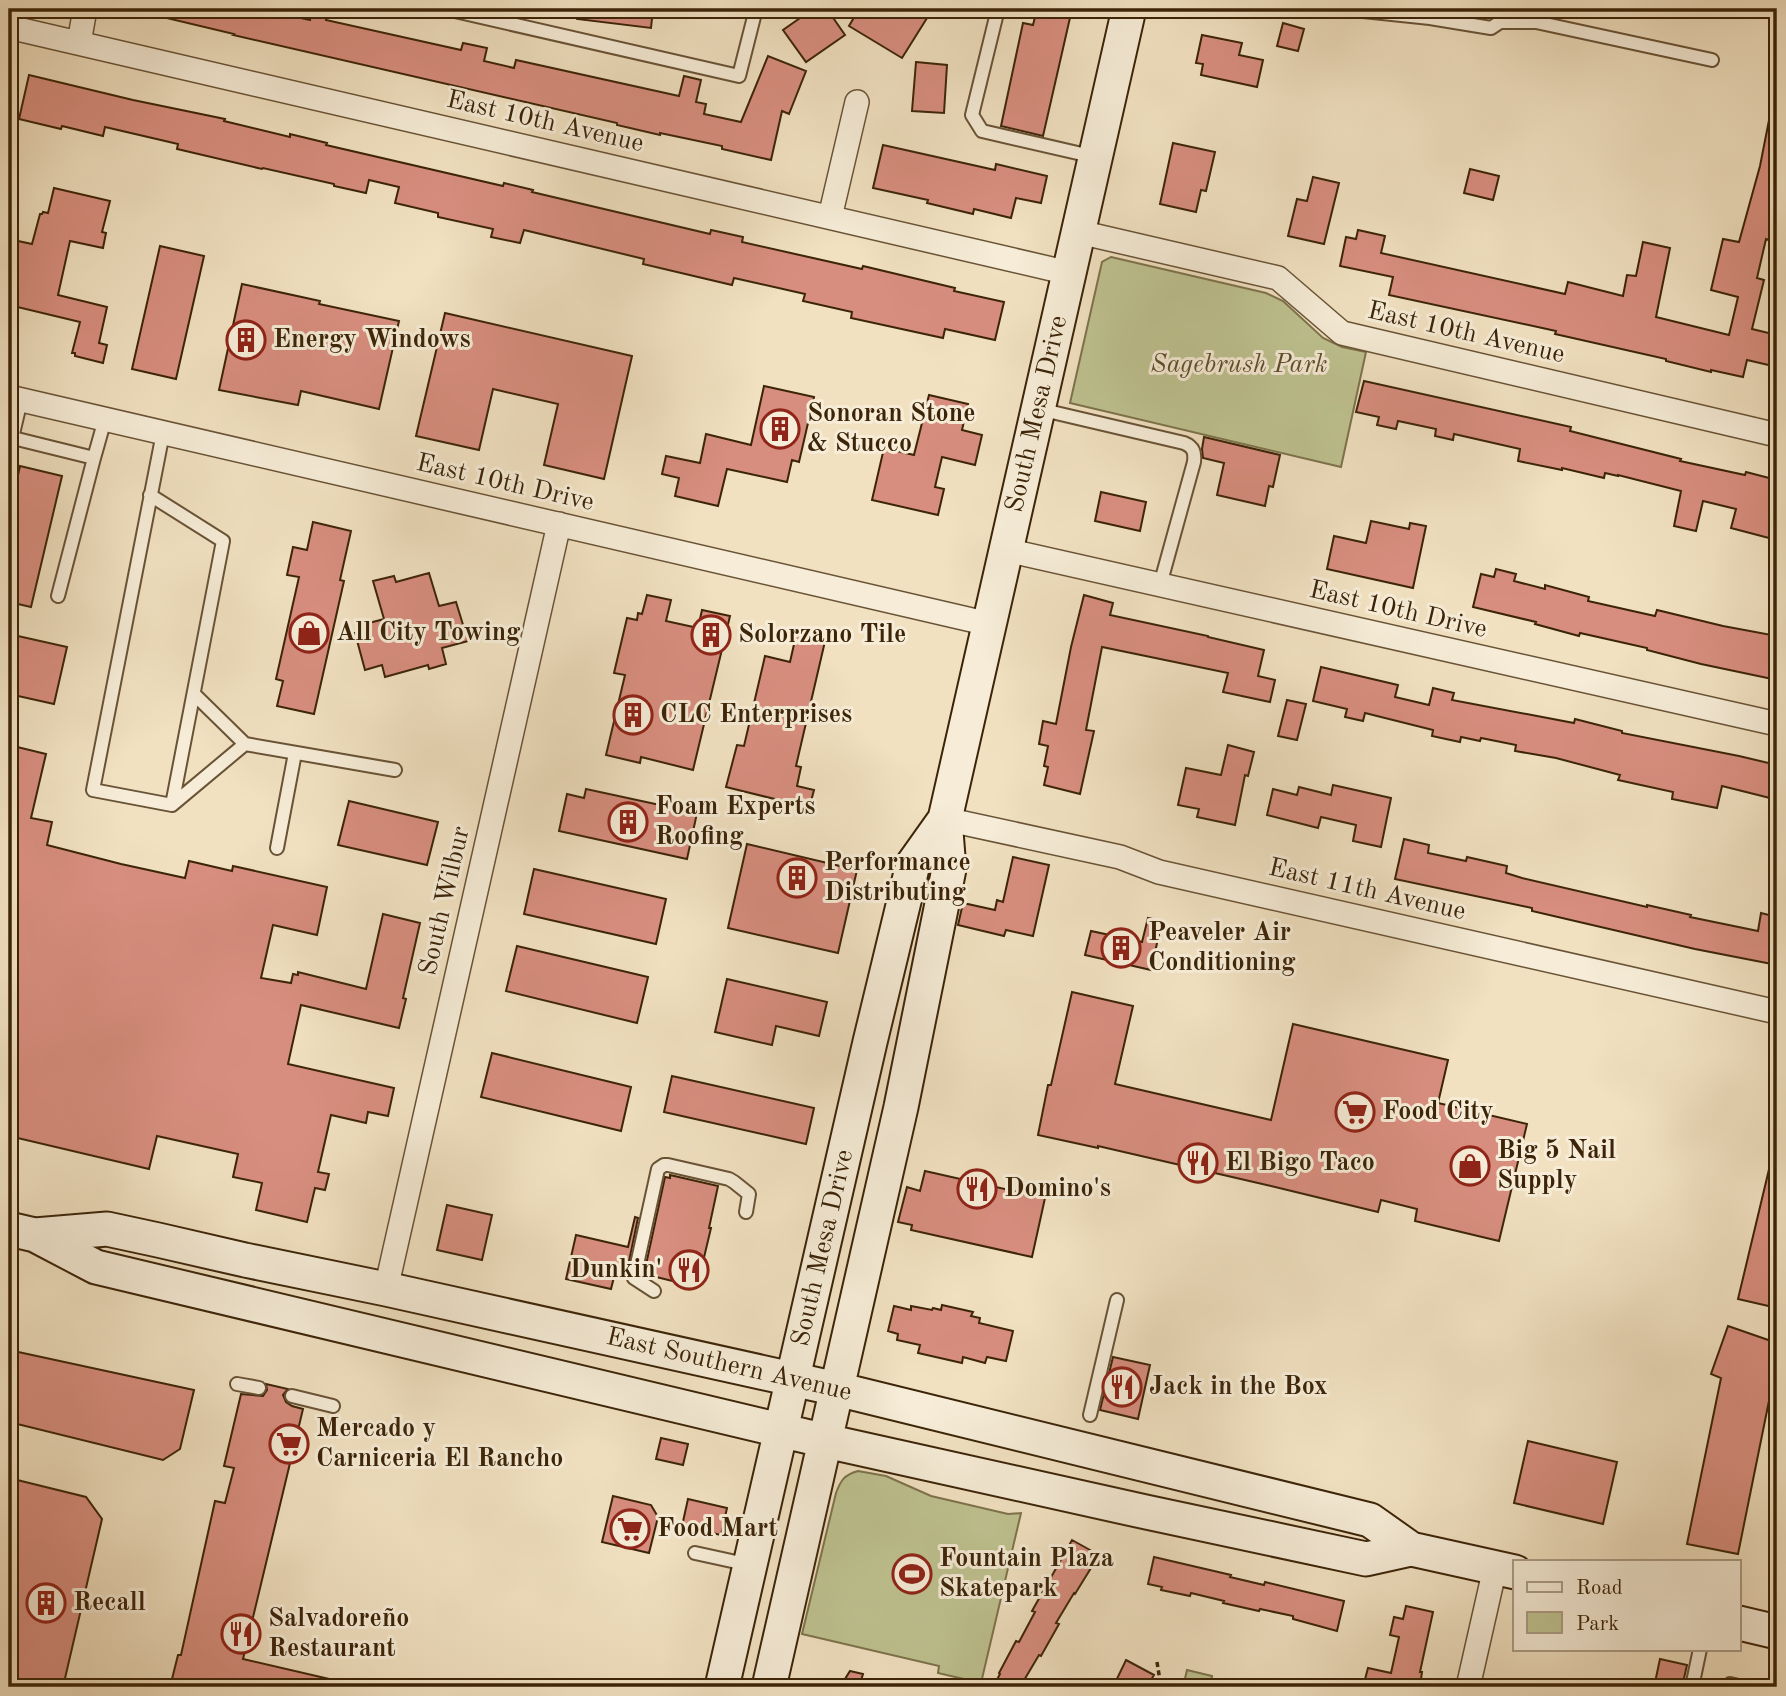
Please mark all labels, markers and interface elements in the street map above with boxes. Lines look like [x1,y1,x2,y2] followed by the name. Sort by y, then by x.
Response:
[444,87,646,157] street label: East 10th Avenue
[1365,298,1567,368] street label: East 10th Avenue
[1002,313,1072,515] street label: South Mesa Drive
[225,319,267,361] building icon: Energy Windows
[273,327,471,353] place label: Energy Windows
[1151,352,1327,378] park label: Sagebrush Park
[807,401,975,457] place label: Sonoran Stone & Stucco
[759,408,801,450] building icon: Sonoran Stone & Stucco
[414,450,596,516] street label: East 10th Drive
[1307,577,1489,643] street label: East 10th Drive
[288,612,330,654] shop icon: All City Towing
[690,614,732,656] building icon: Solorzano Tile
[336,620,521,646] place label: All City Towing
[738,622,906,648] place label: Solorzano Tile
[612,694,654,736] building icon: CLC Enterprises
[660,702,852,728] place label: CLC Enterprises
[655,794,815,850] place label: Foam Experts Roofing
[607,801,649,843] building icon: Foam Experts Roofing
[415,824,475,978] street label: South Wilbur
[824,850,971,906] place label: Performance Distributing
[1266,855,1468,925] street label: East 11th Avenue
[776,857,818,899] building icon: Performance Distributing
[1148,920,1296,976] place label: Peaveler Air Conditioning
[1100,927,1142,969] building icon: Peaveler Air Conditioning
[1334,1091,1376,1133] supermarket icon: Food City
[1382,1099,1494,1125] place label: Food City
[1497,1138,1616,1194] place label: Big 5 Nail Supply
[1177,1142,1219,1184] restaurant icon: El Bigo Taco
[1449,1145,1491,1187] shop icon: Big 5 Nail Supply
[788,1147,858,1349] street label: South Mesa Drive
[1225,1150,1375,1176] place label: El Bigo Taco
[956,1168,998,1210] restaurant icon: Domino's
[1004,1176,1111,1202] place label: Domino's
[668,1249,710,1291] restaurant icon: Dunkin'
[570,1257,662,1283] place label: Dunkin'
[604,1324,854,1406] street label: East Southern Avenue
[1101,1366,1143,1408] restaurant icon: Jack in the Box
[1149,1374,1328,1400] place label: Jack in the Box
[316,1416,563,1472] place label: Mercado y Carniceria El Rancho
[268,1423,310,1465] supermarket icon: Mercado y Carniceria El Rancho
[609,1508,651,1550] supermarket icon: Food Mart
[657,1516,778,1542] place label: Food Mart
[939,1546,1114,1602] place label: Fountain Plaza Skatepark
[891,1553,933,1595] sports icon: Fountain Plaza Skatepark
[1513,1560,1740,1650] legend
[1576,1578,1623,1599] text: Road
[25,1582,67,1624] building icon: Recall
[73,1590,146,1616] place label: Recall
[268,1606,409,1662] place label: Salvadoreño Restaurant
[220,1613,262,1655] restaurant icon: Salvadoreño Restaurant
[1576,1614,1619,1635] text: Park

